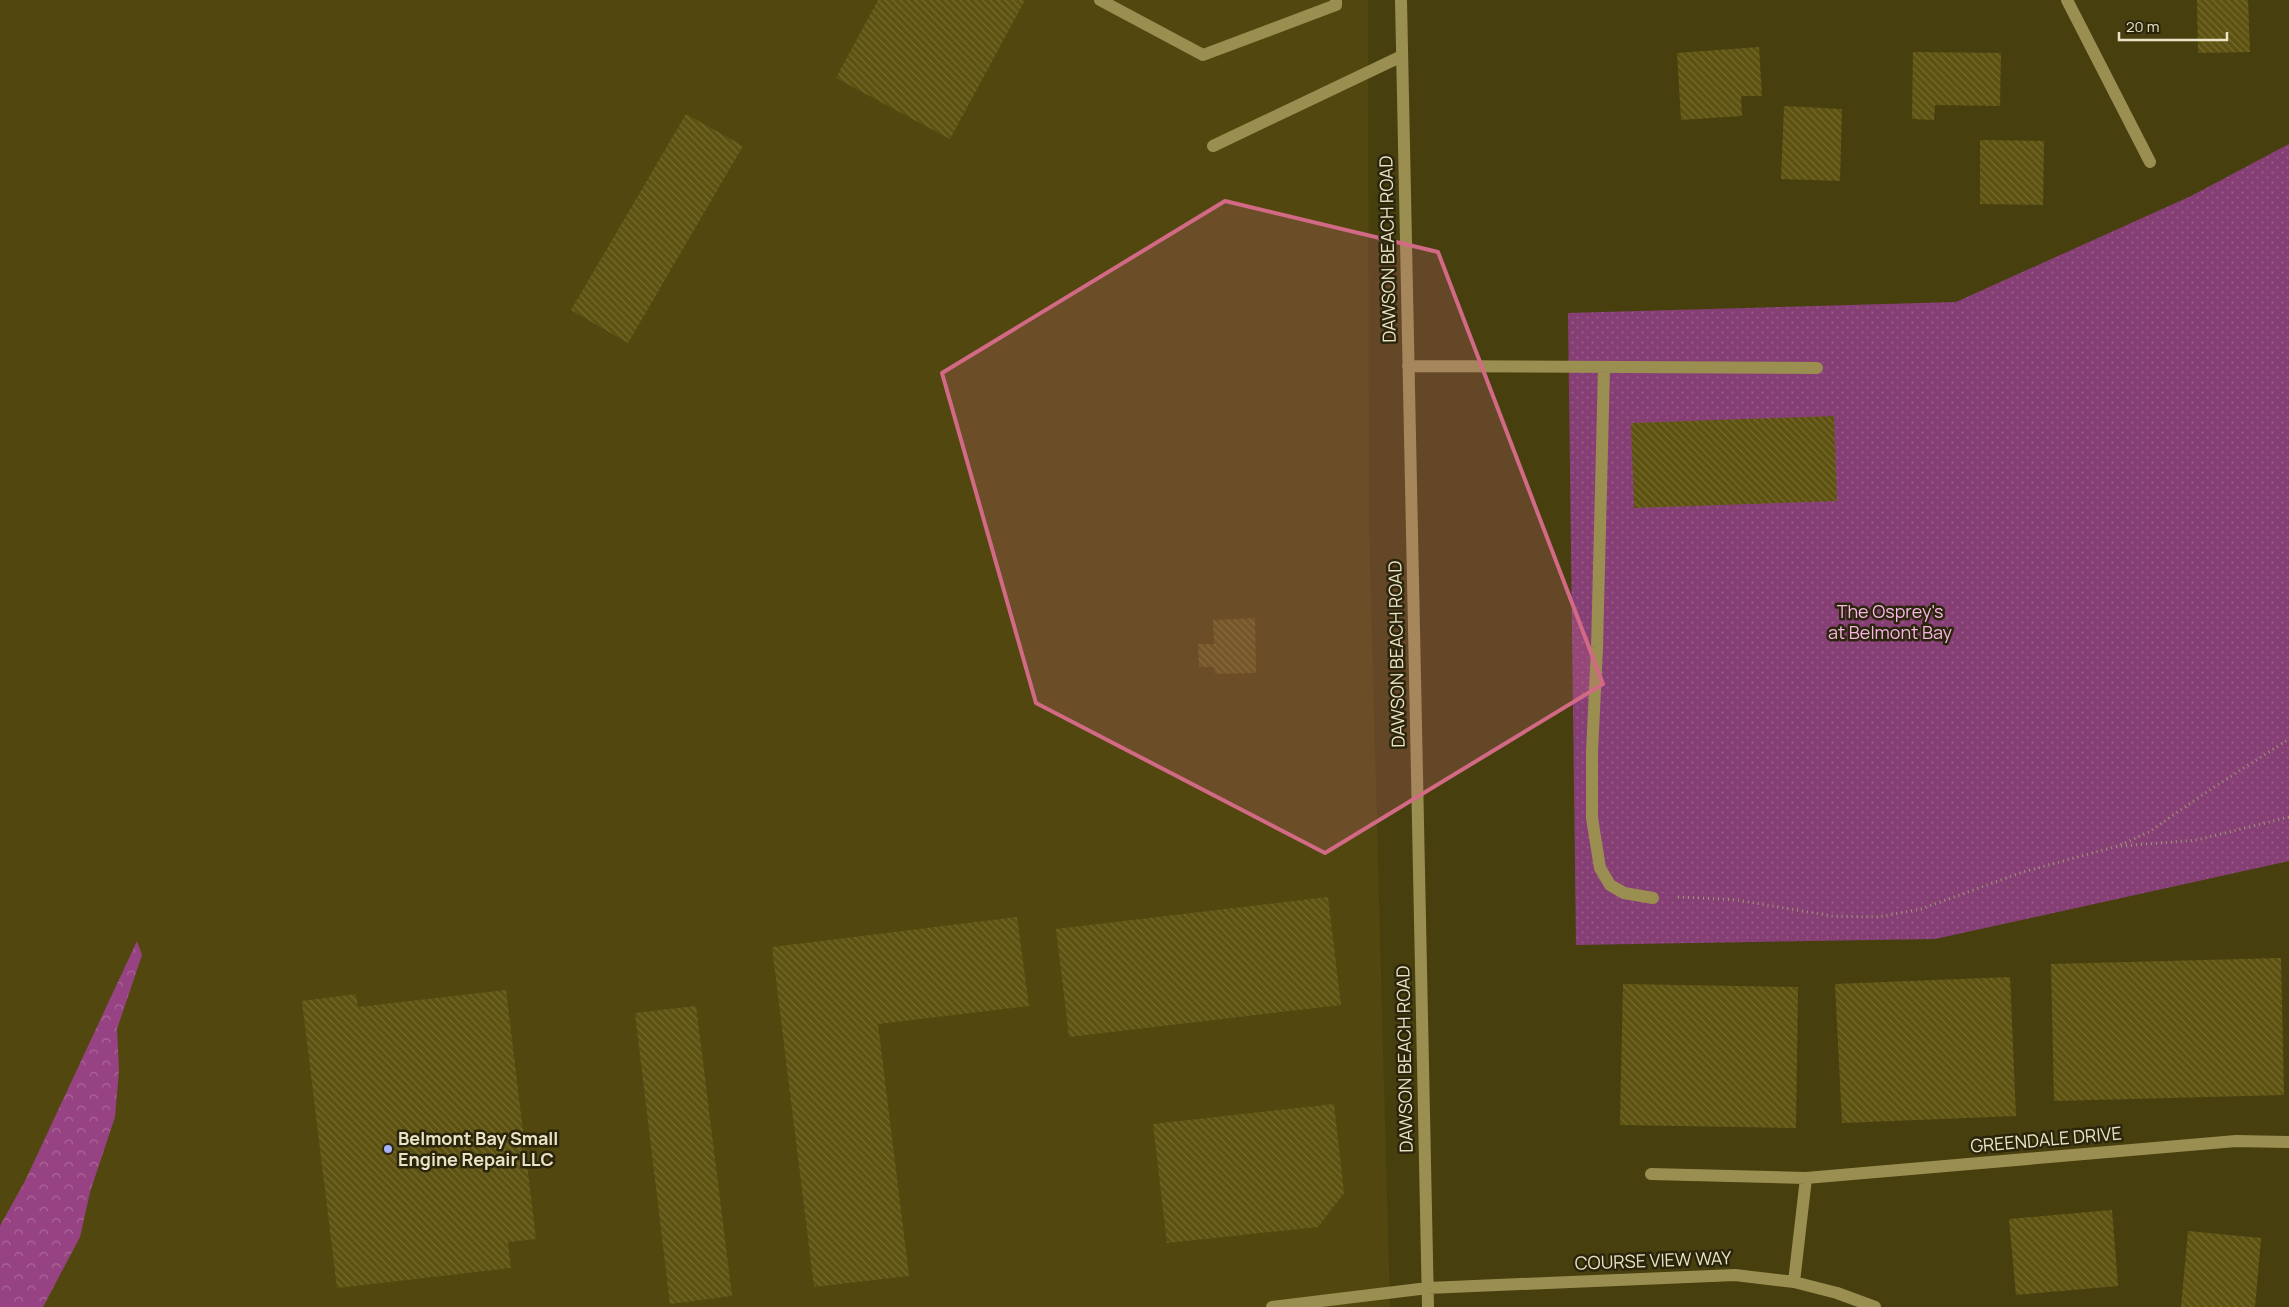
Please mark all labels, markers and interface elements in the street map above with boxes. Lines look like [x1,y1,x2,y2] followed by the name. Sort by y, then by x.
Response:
[2119,10,2226,42] scale bar
[2126,16,2159,37] text: 20 m
[1373,155,1401,343] street label: DAWSON BEACH ROAD
[1382,560,1410,748] street label: DAWSON BEACH ROAD
[1828,599,1952,644] park label: The Osprey's at Belmont Bay
[1390,965,1418,1153] street label: DAWSON BEACH ROAD
[1969,1120,2123,1158] street label: GREENDALE DRIVE
[398,1126,558,1171] place label: Belmont Bay Small Engine Repair LLC
[382,1143,394,1155] marker: Belmont Bay Small Engine Repair LLC
[1574,1245,1733,1275] street label: COURSE VIEW WAY

